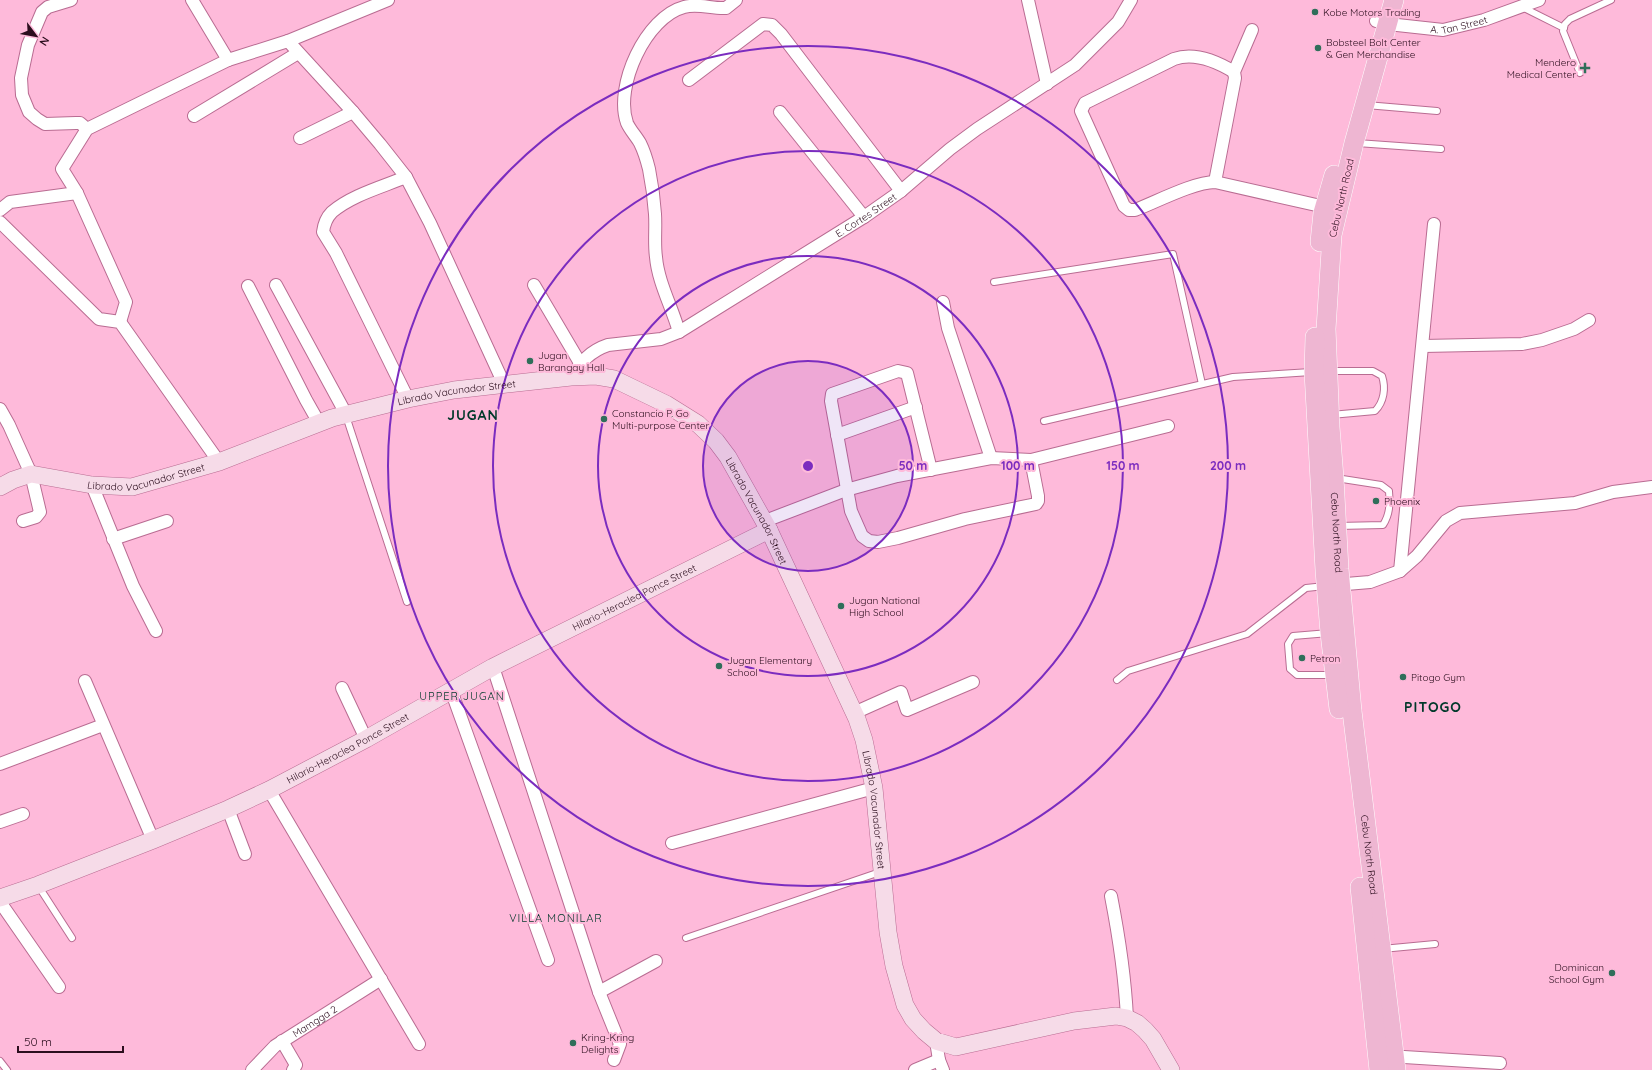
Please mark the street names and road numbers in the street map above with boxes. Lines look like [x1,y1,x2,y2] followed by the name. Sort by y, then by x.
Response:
[1430,13,1490,37] street label: A. Tan Street
[1326,157,1357,239] street label: Cebu North Road
[833,190,899,240] street label: E. Cortes Street
[396,377,517,408] street label: Librado Vacunador Street
[723,455,790,567] street label: Librado Vacunador Street
[86,460,207,494] street label: Librado Vacunador Street
[1328,492,1345,573] street label: Cebu North Road
[570,561,699,634] street label: Hilario-Heraclea Ponce Street
[284,710,412,787] street label: Hilario-Heraclea Ponce Street
[859,749,888,870] street label: Librado Vacunador Street
[1358,814,1380,895] street label: Cebu North Road
[290,1002,340,1040] street label: Mamgga 2

